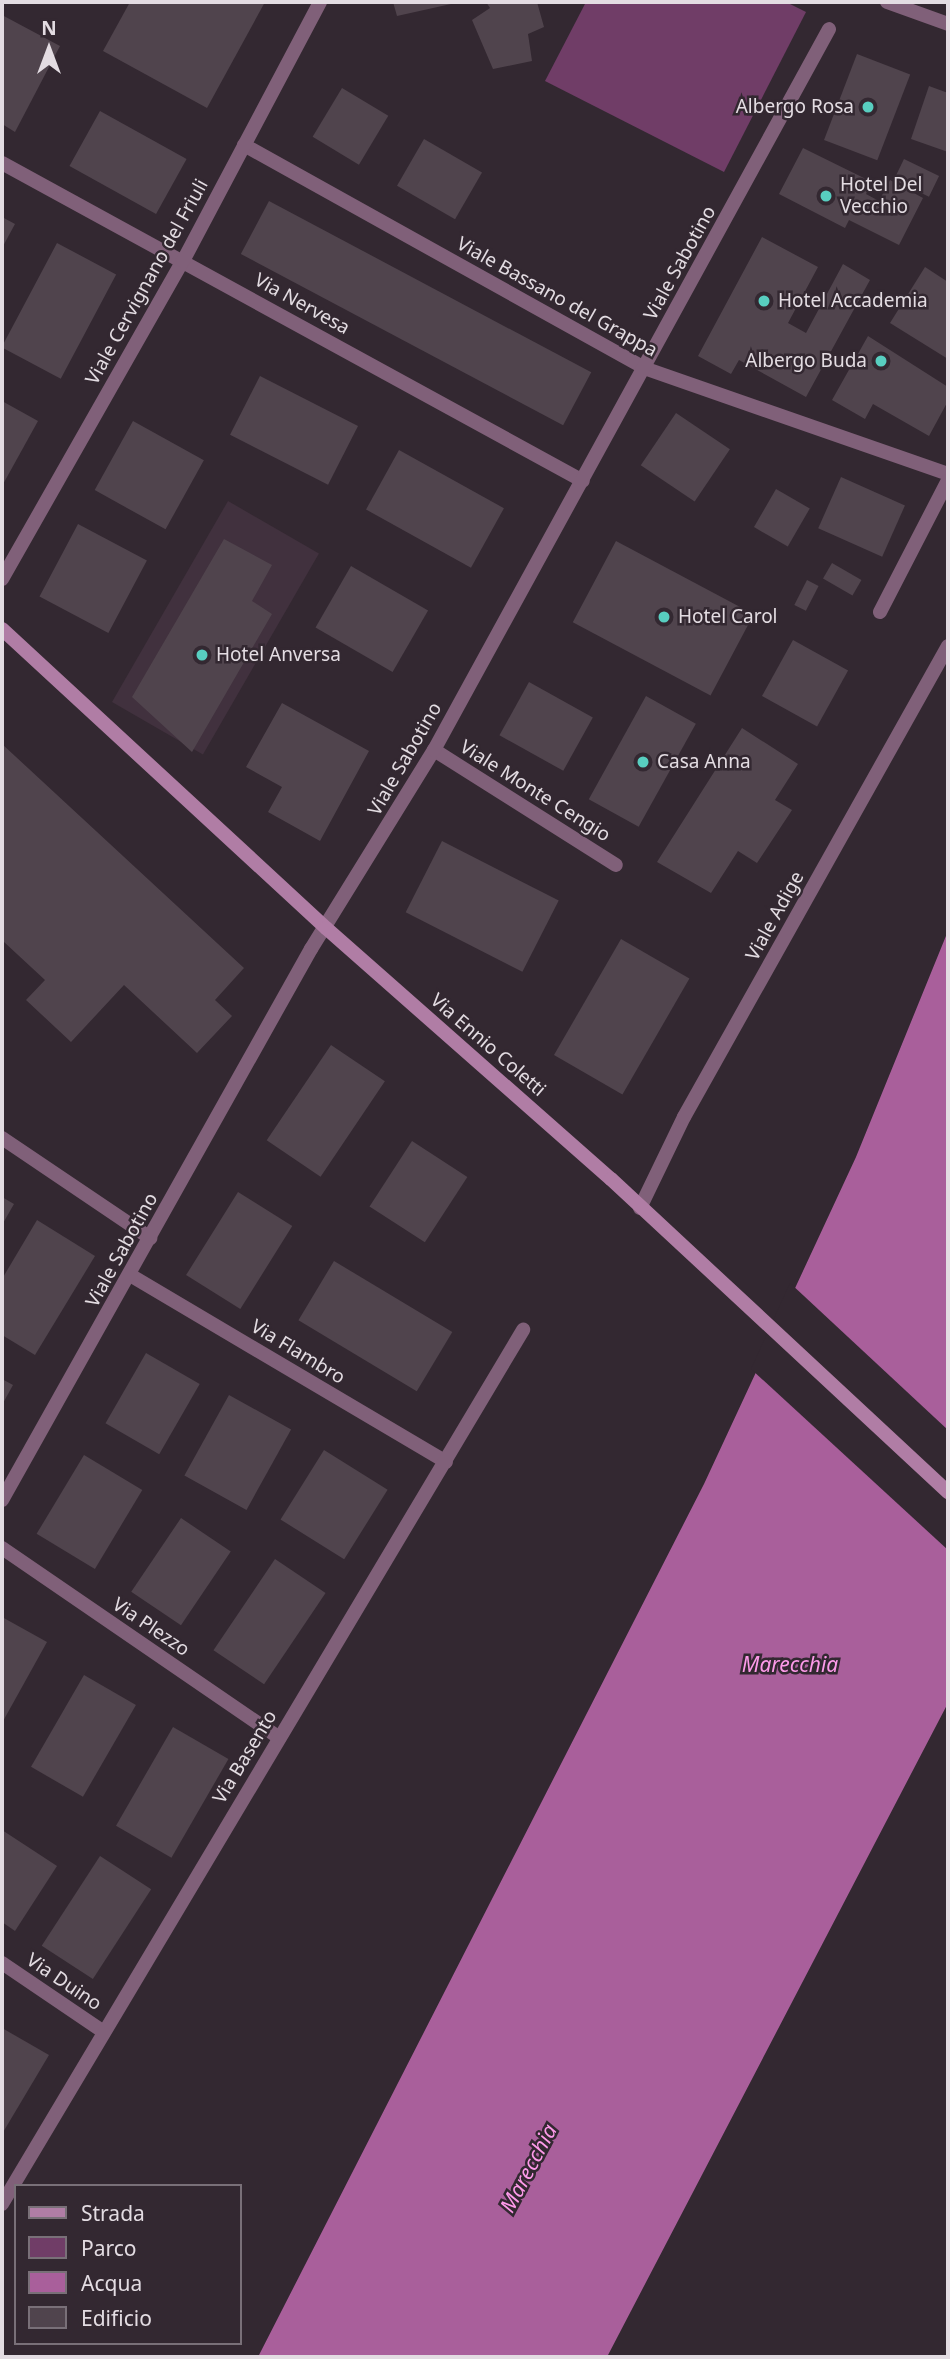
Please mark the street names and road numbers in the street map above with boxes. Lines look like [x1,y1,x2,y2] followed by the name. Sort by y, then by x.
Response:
[81,175,213,389] street label: Viale Cervignano del Friuli
[639,202,721,324] street label: Viale Sabotino
[453,232,661,362] street label: Viale Bassano del Grappa
[251,269,353,339] street label: Via Nervesa
[363,698,447,820] street label: Viale Sabotino
[456,735,614,847] street label: Viale Monte Cengio
[741,867,809,965] street label: Viale Adige
[426,989,550,1101] street label: Via Ennio Coletti
[81,1189,163,1311] street label: Viale Sabotino
[247,1315,349,1389] street label: Via Flambro
[108,1593,194,1661] street label: Via Plezzo
[208,1706,282,1808] street label: Via Basento
[22,1949,106,2015] street label: Via Duino

